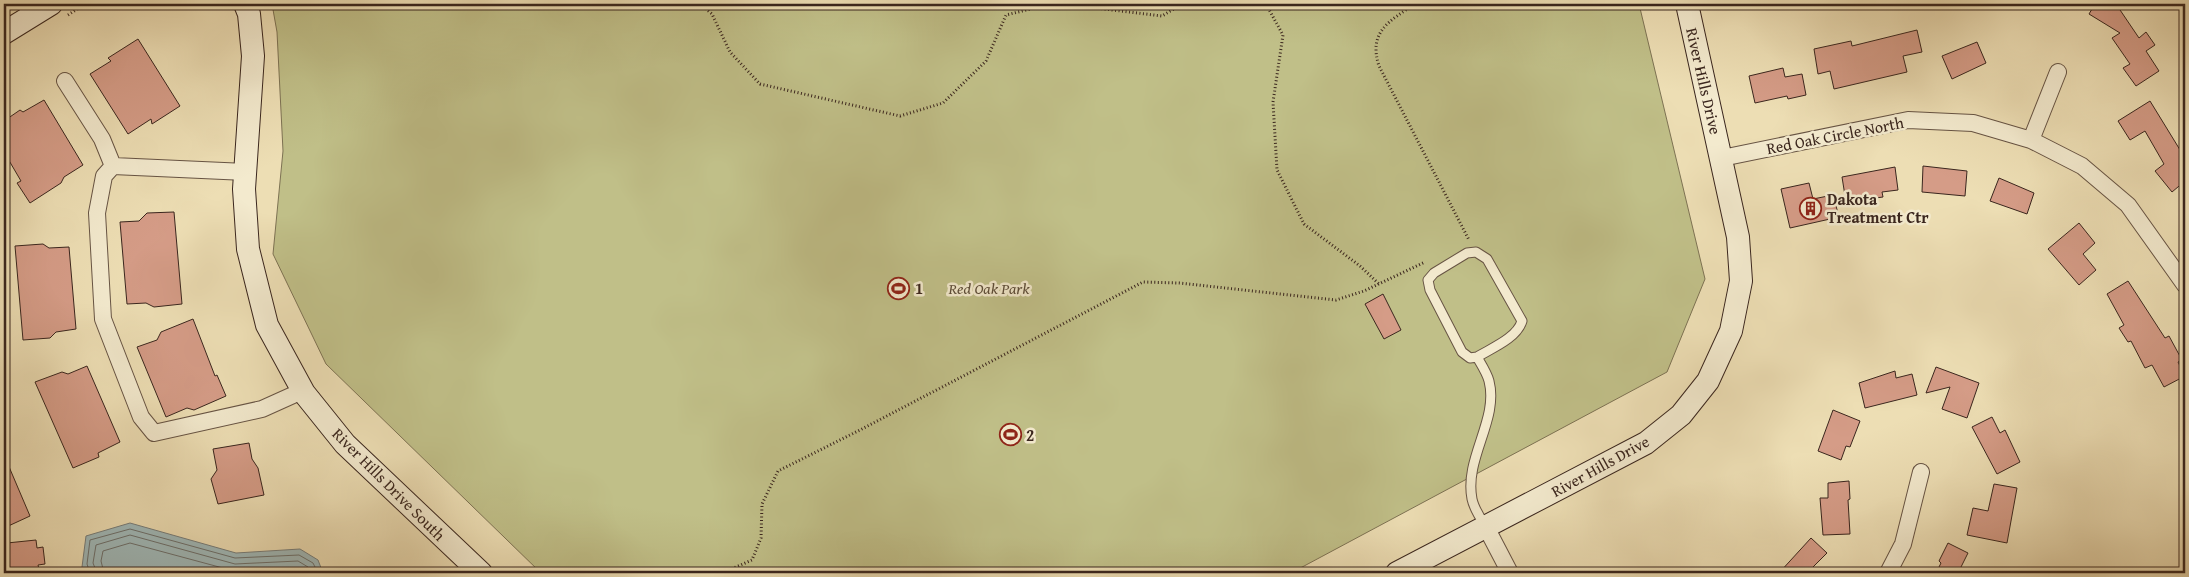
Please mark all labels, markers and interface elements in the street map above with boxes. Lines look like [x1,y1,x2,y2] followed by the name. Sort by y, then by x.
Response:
[1680,25,1728,137] street label: River Hills Drive
[1764,110,1906,160] street label: Red Oak Circle North
[1827,187,1929,229] place label: Dakota Treatment Ctr
[1799,196,1823,220] building icon: Dakota Treatment Ctr
[887,276,911,300] sports icon: 1
[915,276,923,300] place label: 1
[947,276,1030,300] park label: Red Oak Park
[327,422,451,546] street label: River Hills Drive South
[998,423,1022,447] sports icon: 2
[1026,423,1034,447] place label: 2
[1547,429,1653,503] street label: River Hills Drive

